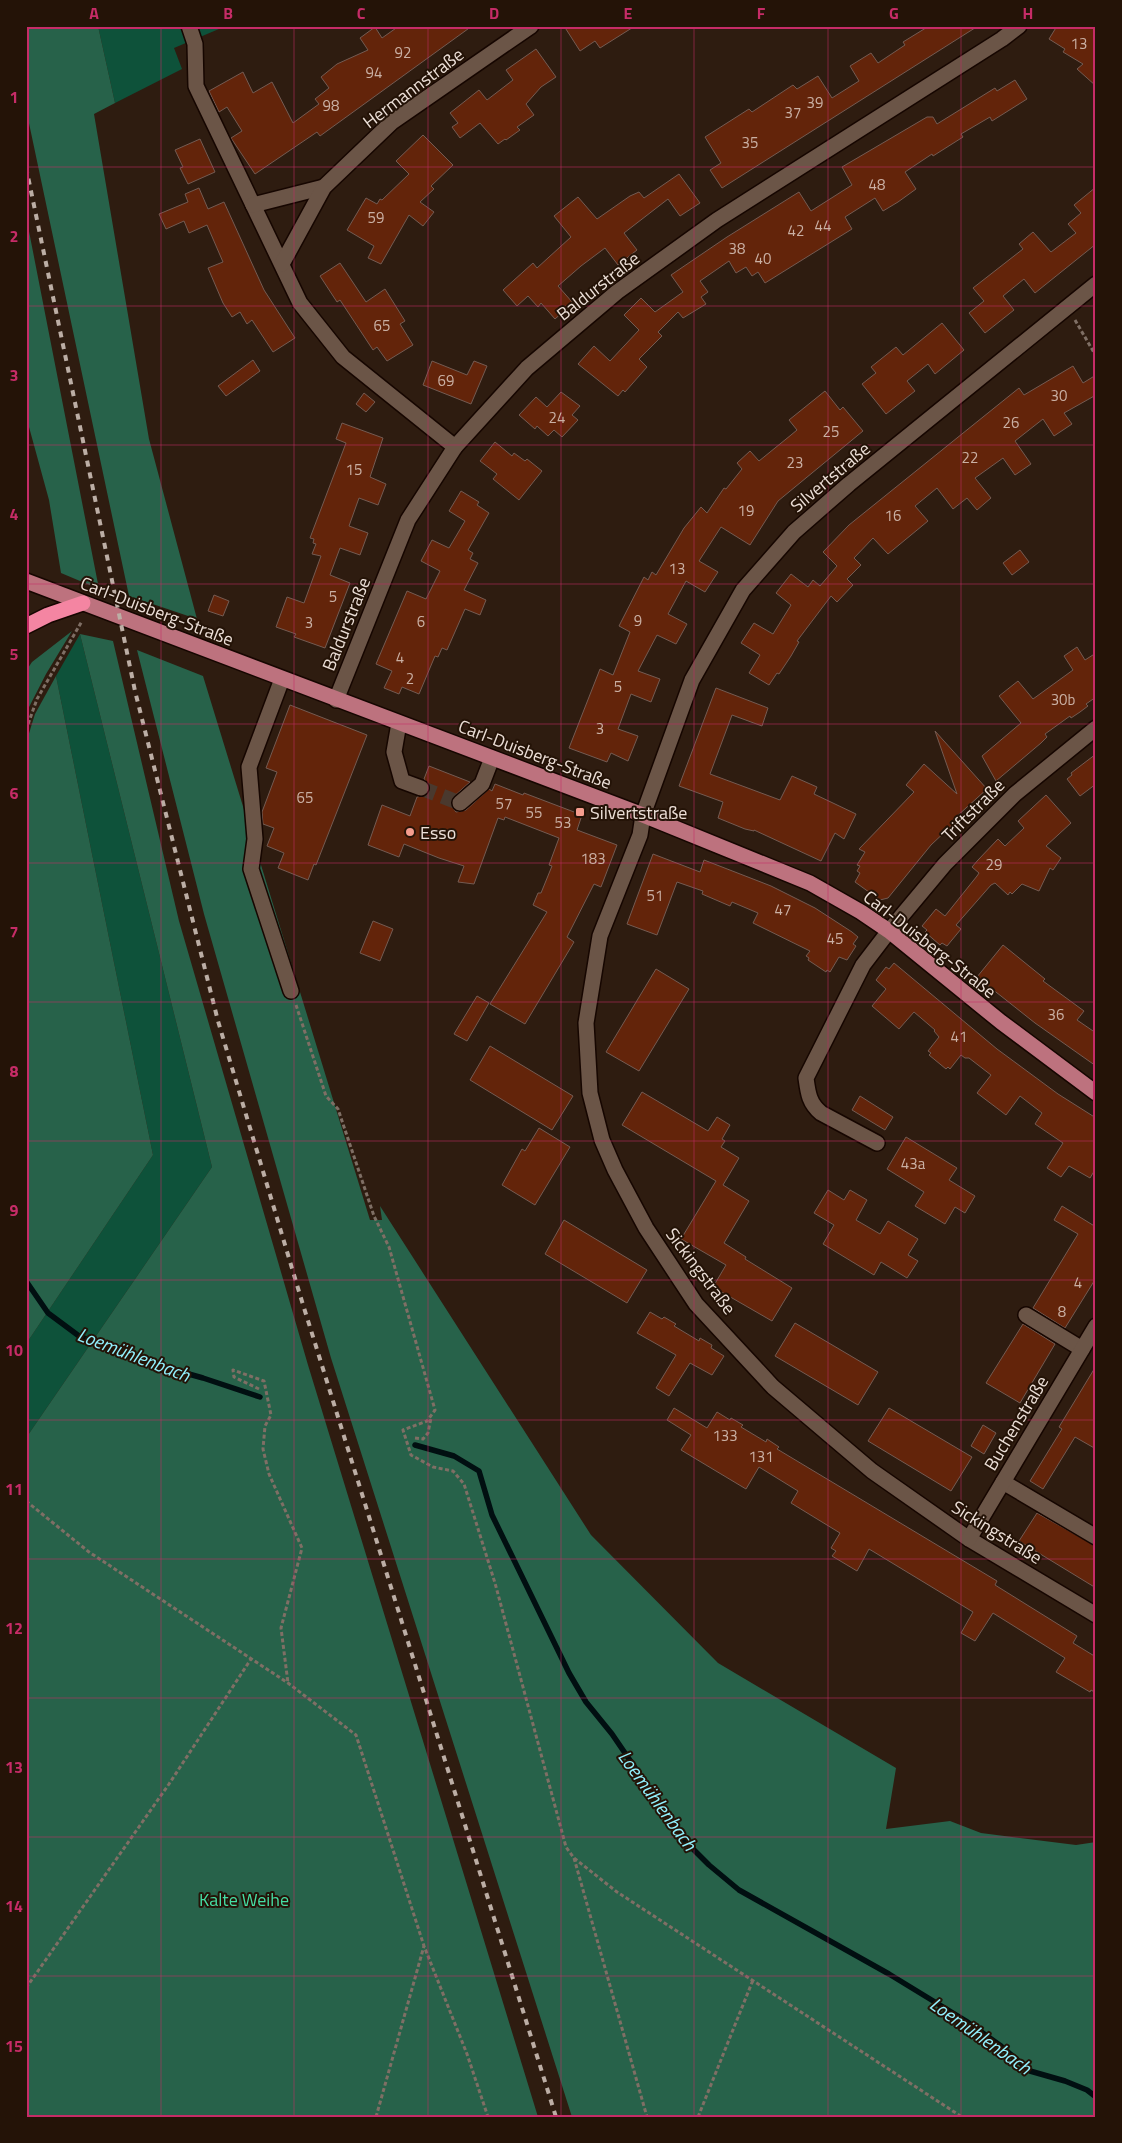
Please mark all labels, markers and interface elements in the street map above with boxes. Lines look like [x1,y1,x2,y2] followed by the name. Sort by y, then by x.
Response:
[89,1,99,25] text: A
[223,1,233,25] text: B
[357,1,366,25] text: C
[489,1,499,25] text: D
[624,1,633,25] text: E
[757,1,766,25] text: F
[889,1,899,25] text: G
[1023,1,1033,25] text: H
[1071,32,1087,55] house number: 13
[357,41,469,135] street label: Hermannstraße
[395,41,411,64] house number: 92
[366,61,382,84] house number: 94
[10,85,18,109] text: 1
[807,91,823,114] house number: 39
[323,94,339,117] house number: 98
[785,101,801,124] house number: 37
[742,131,758,154] house number: 35
[869,173,885,196] house number: 48
[368,206,384,229] house number: 59
[815,214,831,237] house number: 44
[788,219,804,242] house number: 42
[10,224,18,248] text: 2
[729,237,745,260] house number: 38
[551,245,645,327] street label: Baldurstraße
[755,247,771,270] house number: 40
[374,314,390,337] house number: 65
[10,363,18,387] text: 3
[438,369,454,392] house number: 69
[1051,384,1067,407] house number: 30
[549,406,565,429] house number: 24
[1003,411,1019,434] house number: 26
[823,420,839,443] house number: 25
[784,435,876,519] street label: Silvertstraße
[962,446,978,469] house number: 22
[787,451,803,474] house number: 23
[346,458,362,481] house number: 15
[738,499,754,522] house number: 19
[10,502,19,526] text: 4
[885,504,901,527] house number: 16
[669,557,685,580] house number: 13
[76,569,238,653] street label: Carl-Duisberg-Straße
[315,573,377,675] street label: Baldurstraße
[329,585,337,608] house number: 5
[634,609,642,632] house number: 9
[417,610,425,633] house number: 6
[305,611,313,634] house number: 3
[10,642,19,666] text: 5
[396,646,404,669] house number: 4
[406,667,414,690] house number: 2
[614,675,622,698] house number: 5
[1051,688,1075,711] house number: 30b
[454,712,616,796] street label: Carl-Duisberg-Straße
[596,717,604,740] house number: 3
[935,772,1011,848] street label: Triftstraße
[10,781,19,805] text: 6
[297,786,313,809] house number: 65
[496,792,512,815] house number: 57
[590,799,687,826] place label: Silvertstraße
[526,801,542,824] house number: 55
[574,806,586,818] marker: Silvertstraße
[555,811,571,834] house number: 53
[420,819,456,846] place label: Esso
[404,826,416,838] marker: Esso
[580,847,606,870] house number: 183
[986,853,1002,876] house number: 29
[858,883,1002,1005] street label: Carl-Duisberg-Straße
[647,884,663,907] house number: 51
[775,898,791,921] house number: 47
[10,920,18,944] text: 7
[827,927,843,950] house number: 45
[1048,1003,1064,1026] house number: 36
[951,1025,967,1048] house number: 41
[10,1059,19,1083] text: 8
[901,1152,926,1175] house number: 43a
[10,1198,19,1222] text: 9
[659,1222,743,1320] street label: Sickingstraße
[1074,1271,1082,1294] house number: 4
[1058,1300,1066,1323] house number: 8
[74,1319,195,1389] water label: Loemühlenbach
[5,1338,23,1362] text: 10
[977,1370,1055,1476] street label: Buchenstraße
[712,1424,738,1447] house number: 133
[748,1445,774,1468] house number: 131
[5,1477,23,1501] text: 11
[946,1493,1048,1571] street label: Sickingstraße
[5,1616,23,1640] text: 12
[612,1744,705,1857] water label: Loemühlenbach
[5,1755,23,1779] text: 13
[199,1886,289,1913] park label: Kalte Weihe
[5,1894,23,1918] text: 14
[924,1989,1038,2081] water label: Loemühlenbach
[5,2034,23,2058] text: 15

